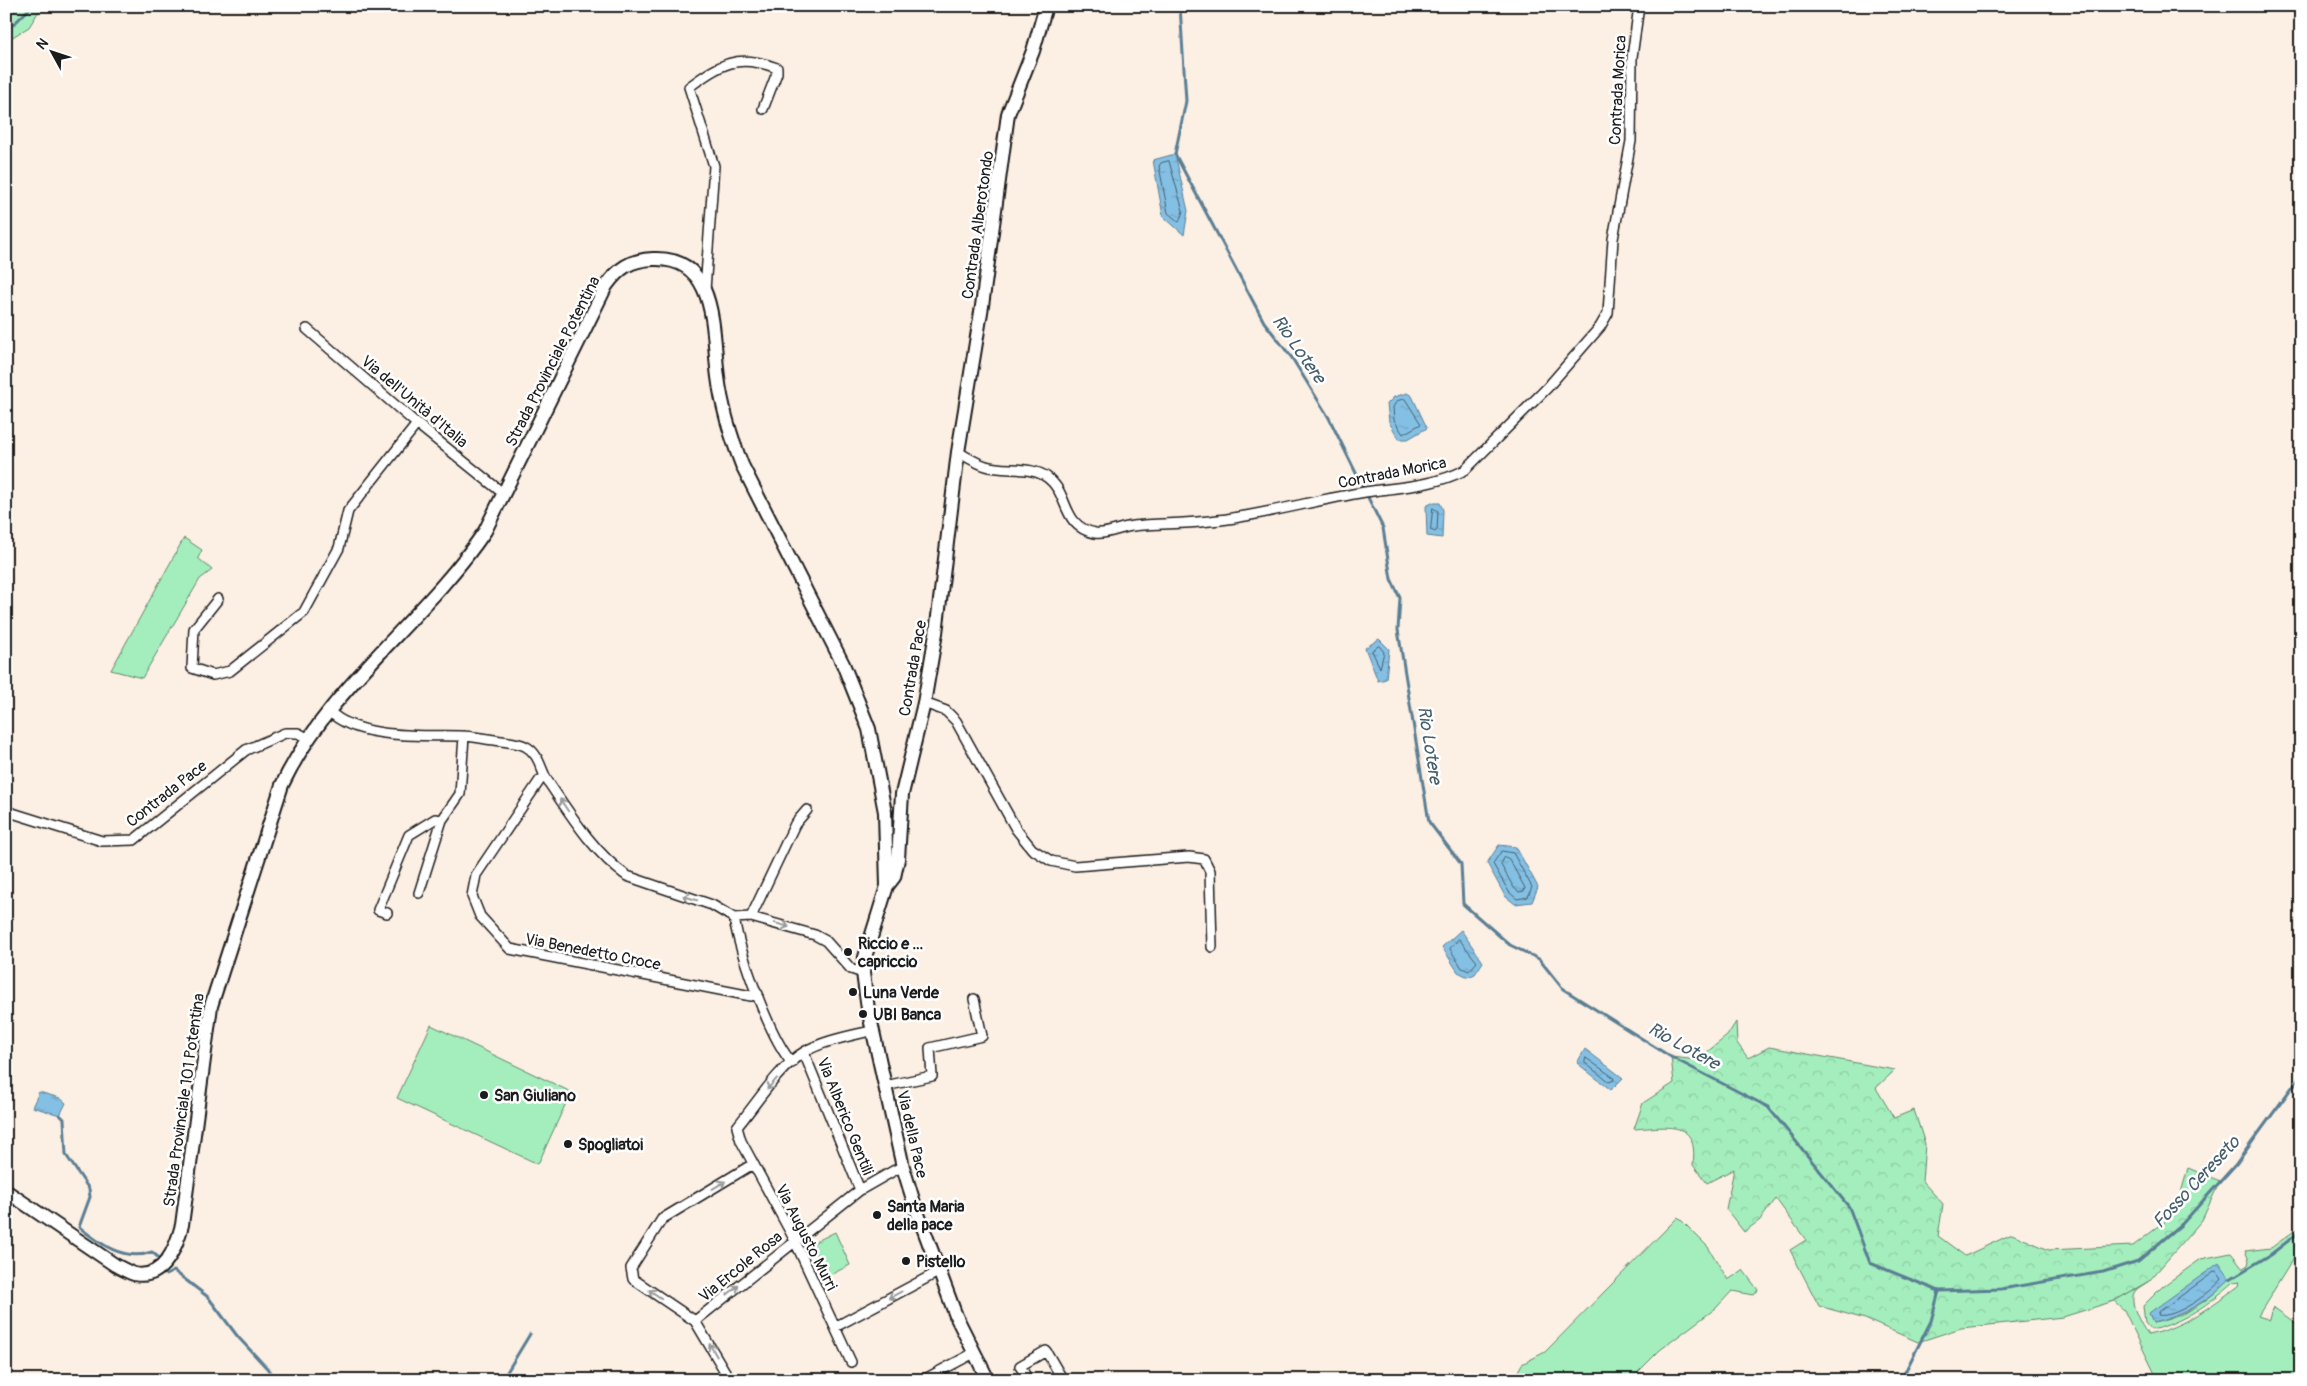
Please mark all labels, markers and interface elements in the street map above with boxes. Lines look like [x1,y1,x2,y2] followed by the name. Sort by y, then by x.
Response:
[28,28,78,78] north arrow
[33,35,52,53] text: N
[1605,35,1631,145] street label: Contrada Morica
[958,149,998,301] street label: Contrada Alberotondo
[501,273,605,450] street label: Strada Provinciale Potentina
[1267,311,1332,390] water label: Rio Lotere
[357,351,472,452] street label: Via dell'Unità d'Italia
[1336,453,1448,493] street label: Contrada Morica
[895,618,931,718] street label: Contrada Pace
[1412,705,1447,788] water label: Rio Lotere
[122,756,211,832] street label: Contrada Pace
[559,798,569,812] one-way arrow
[682,892,698,902] one-way arrow
[773,921,789,930] one-way arrow
[523,929,662,975] street label: Via Benedetto Croce
[857,934,923,972] place label: Riccio e ... capriccio
[842,946,854,958] marker: Riccio e ... capriccio
[863,983,940,1003] place label: Luna Verde
[847,986,859,998] marker: Luna Verde
[159,992,209,1208] street label: Strada Provinciale 101 Potentina
[873,1005,942,1025] place label: UBI Banca
[857,1008,869,1020] marker: UBI Banca
[1644,1017,1725,1076] water label: Rio Lotere
[812,1055,878,1178] street label: Via Alberico Gentili
[766,1078,778,1091] one-way arrow
[494,1086,576,1106] place label: San Giuliano
[892,1088,932,1180] street label: Via della Pace
[478,1089,490,1101] marker: San Giuliano
[2148,1130,2246,1233] water label: Fosso Cereseto
[578,1135,643,1155] place label: Spogliatoi
[562,1138,574,1150] marker: Spogliatoi
[711,1179,725,1189] one-way arrow
[771,1181,842,1294] street label: Via Augusto Murri
[887,1197,965,1235] place label: Santa Maria della pace
[871,1209,883,1221] marker: Santa Maria della pace
[695,1227,786,1307] street label: Via Ercole Rosa
[916,1252,966,1272] place label: Pistello
[900,1255,912,1267] marker: Pistello
[726,1285,739,1296] one-way arrow
[648,1289,662,1299] one-way arrow
[888,1290,903,1300] one-way arrow
[708,1343,718,1358] one-way arrow

